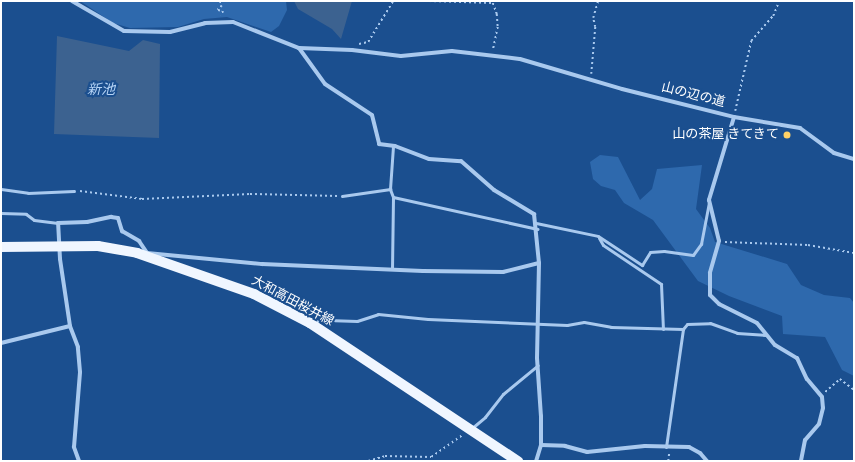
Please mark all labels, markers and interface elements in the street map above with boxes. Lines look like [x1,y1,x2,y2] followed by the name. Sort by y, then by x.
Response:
[660,81,726,111] street label: 山の辺の道
[87,83,115,99] water label: 新池
[672,127,779,143] place label: 山の茶屋 きてきて
[782,130,792,140] marker: 山の茶屋 きてきて
[248,274,336,330] street label: 大和高田桜井線

